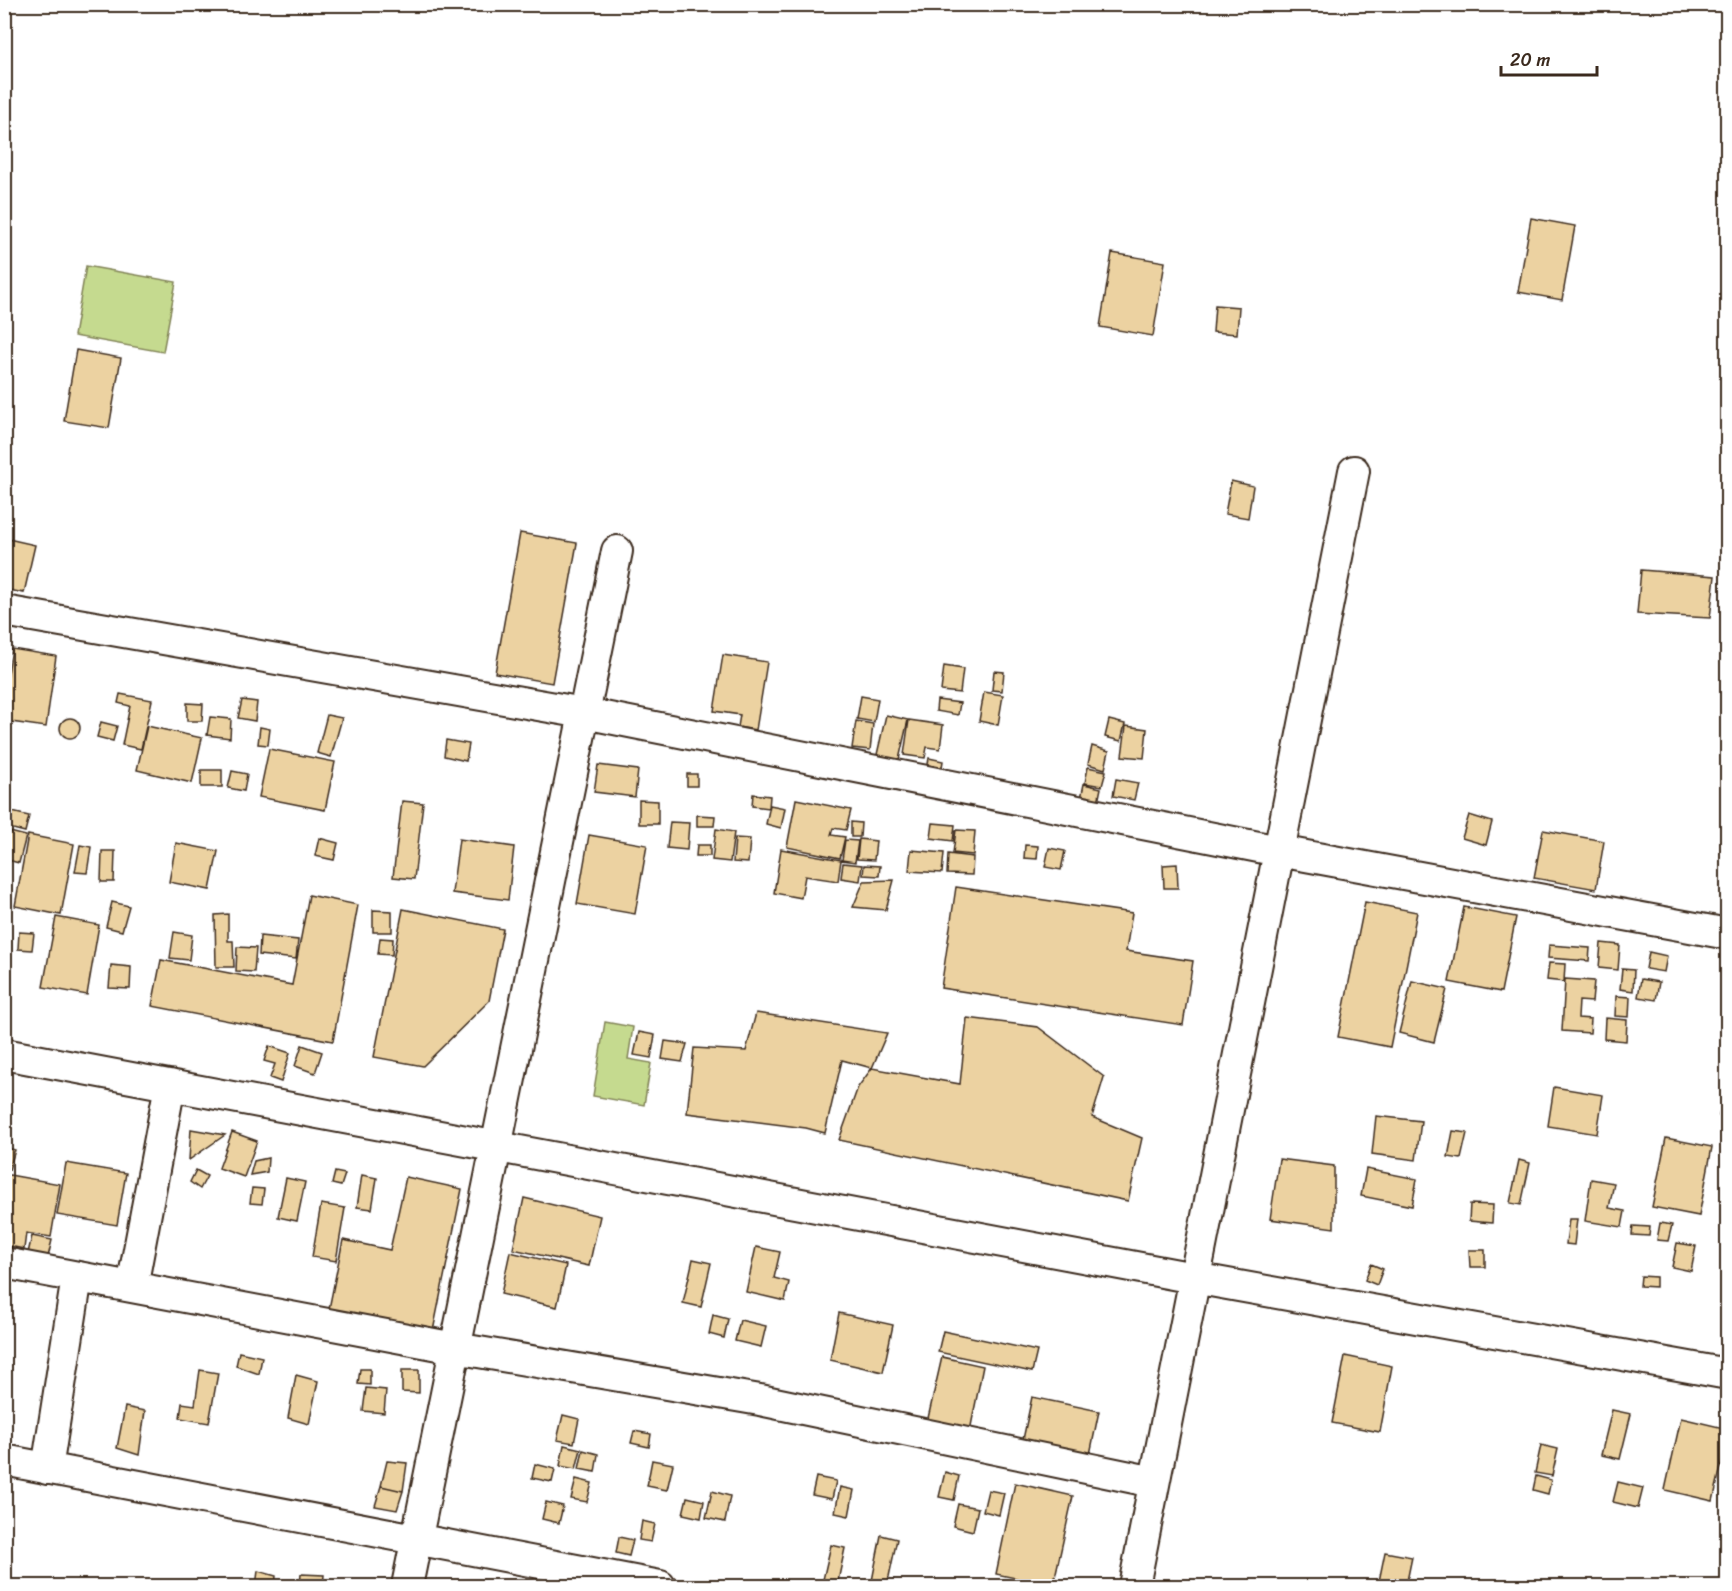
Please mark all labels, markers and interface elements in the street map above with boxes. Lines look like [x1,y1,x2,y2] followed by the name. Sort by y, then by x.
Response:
[1501,39,1597,77] scale bar
[1510,44,1550,76] text: 20 m

